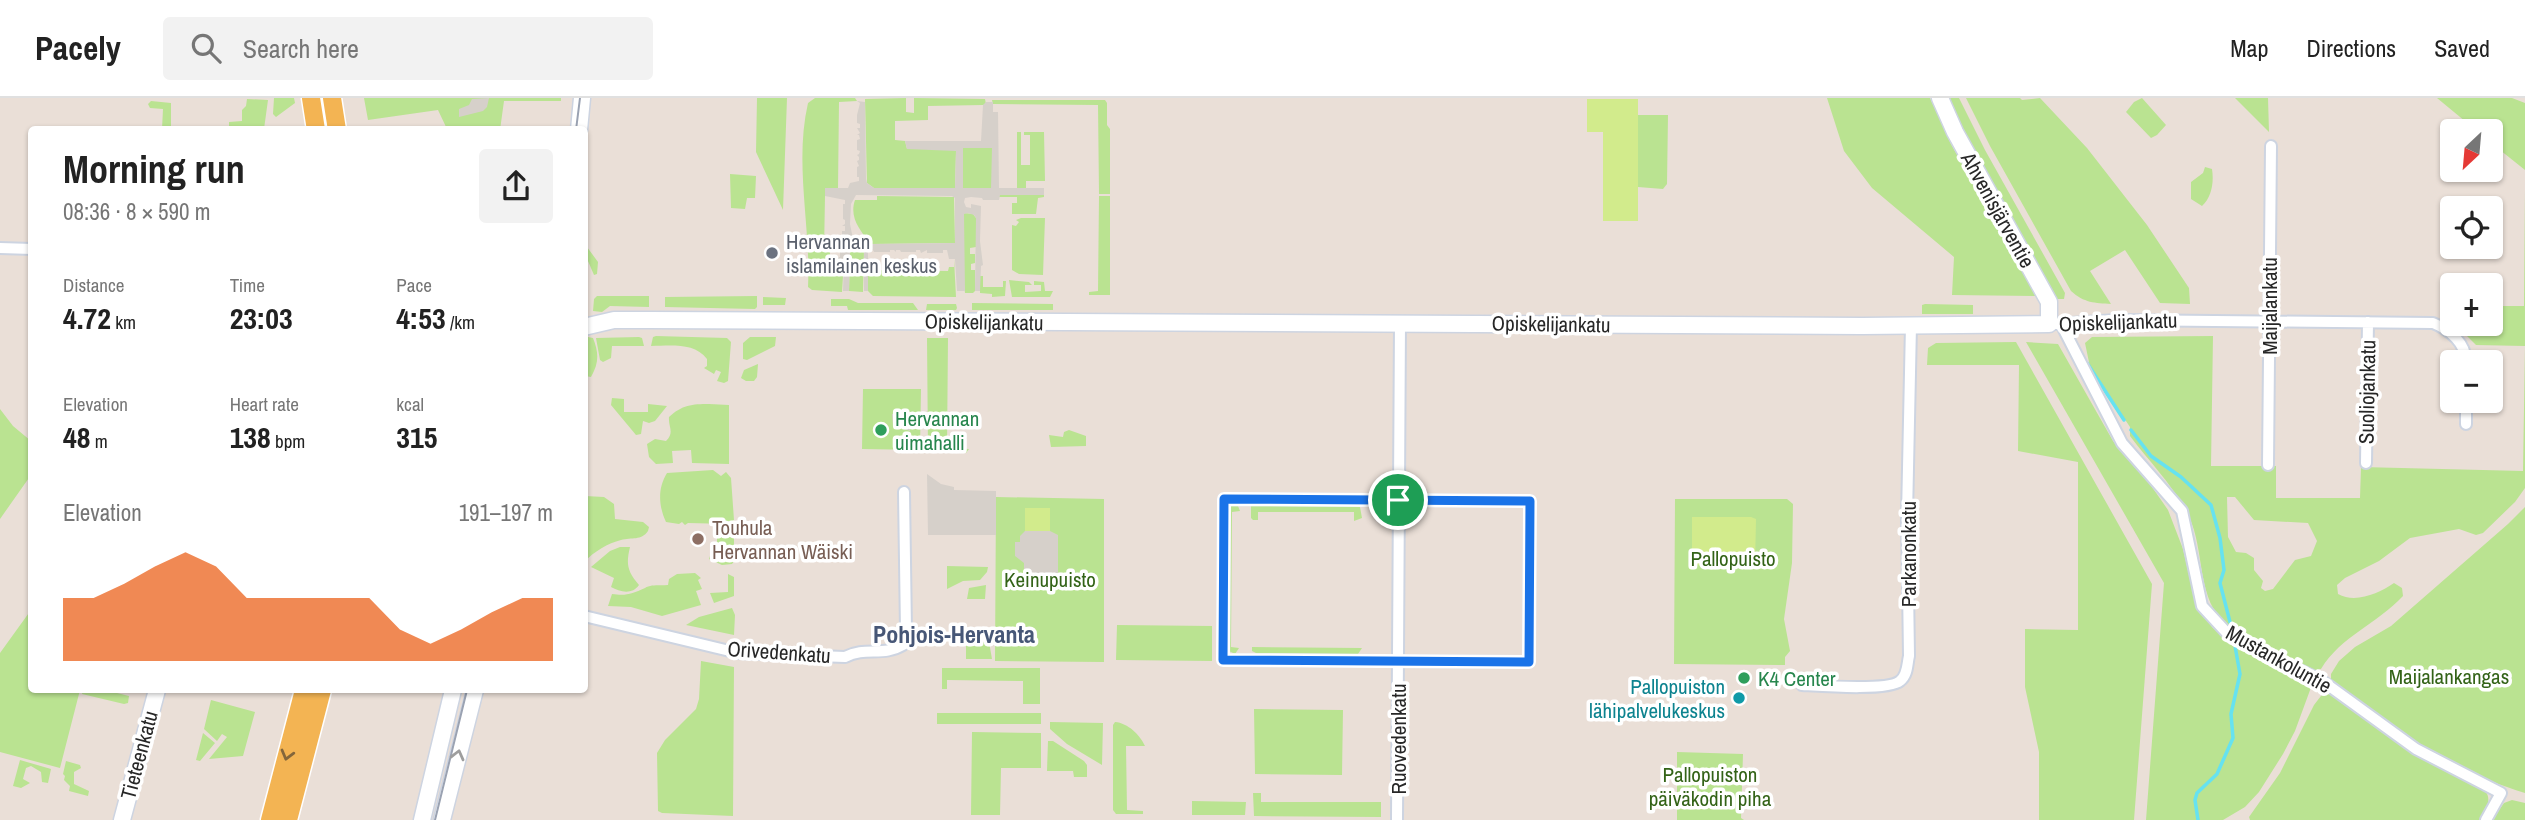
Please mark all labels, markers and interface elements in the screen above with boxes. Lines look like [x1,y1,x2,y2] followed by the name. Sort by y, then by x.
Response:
[163,17,653,80] search box
[35,26,121,70] text: Pacely
[187,29,225,67] icon: search
[243,31,359,66] text: Search here
[2230,32,2268,64] text: Map
[2306,32,2396,64] text: Directions
[2434,32,2490,64] text: Saved
[2440,119,2502,182] north arrow
[2440,119,2503,413] map controls
[63,144,245,195] text: Morning run
[1954,146,2042,273] street label: Ahvenisjärventie
[479,149,553,223] button: share
[63,196,210,227] text: 08:36 · 8 × 590 m
[2440,196,2503,259] button: locate
[786,227,937,280] place label: Hervannan islamilainen keskus
[764,245,780,261] marker: Hervannan islamilainen keskus
[2255,257,2284,355] street label: Maijalankatu
[63,272,124,298] text: Distance
[230,272,265,298] text: Time
[396,272,432,298] text: Pace
[2440,273,2503,336] button: +
[63,298,111,338] text: 4.72
[230,298,293,338] text: 23:03
[396,298,446,338] text: 4:53
[2058,305,2178,339] street label: Opiskelijankatu
[924,306,1044,338] street label: Opiskelijankatu
[1491,308,1611,340] street label: Opiskelijankatu
[111,309,136,335] text: km
[446,309,475,335] text: /km
[2352,340,2382,444] street label: Suoliojankatu
[2440,350,2503,413] button: −
[63,391,128,417] text: Elevation
[230,391,299,417] text: Heart rate
[396,391,424,417] text: kcal
[895,404,979,457] place label: Hervannan uimahalli
[63,417,90,457] text: 48
[230,417,271,457] text: 138
[396,417,437,457] text: 315
[873,422,889,438] marker: Hervannan uimahalli
[90,428,108,454] text: m
[271,428,305,454] text: bpm
[1368,470,1428,530] pin
[1379,481,1417,519] icon: arrive
[63,497,142,528] text: Elevation
[459,497,553,528] text: 191–197 m
[1894,501,1923,607] street label: Parkanonkatu
[712,513,853,566] place label: Touhula Hervannan Wäiski
[690,531,706,547] marker: Touhula Hervannan Wäiski
[1690,544,1776,573] park label: Pallopuisto
[1004,565,1096,594] park label: Keinupuisto
[873,618,1035,650] district label: Pohjois-Hervanta
[2221,618,2337,700] street label: Mustankoluntie
[726,634,832,670] street label: Orivedenkatu
[2389,662,2509,691] park label: Maijalankangas
[1758,664,1836,693] place label: K4 Center
[1736,670,1752,686] marker: K4 Center
[1589,672,1725,725] place label: Pallopuiston lähipalvelukeskus
[1384,683,1413,795] street label: Ruovedenkatu
[1731,690,1747,706] marker: Pallopuiston lähipalvelukeskus
[113,708,165,802] street label: Tieteenkatu
[281,749,295,761] one-way arrow
[450,749,464,761] one-way arrow
[1649,760,1772,813] park label: Pallopuiston päiväkodin piha

